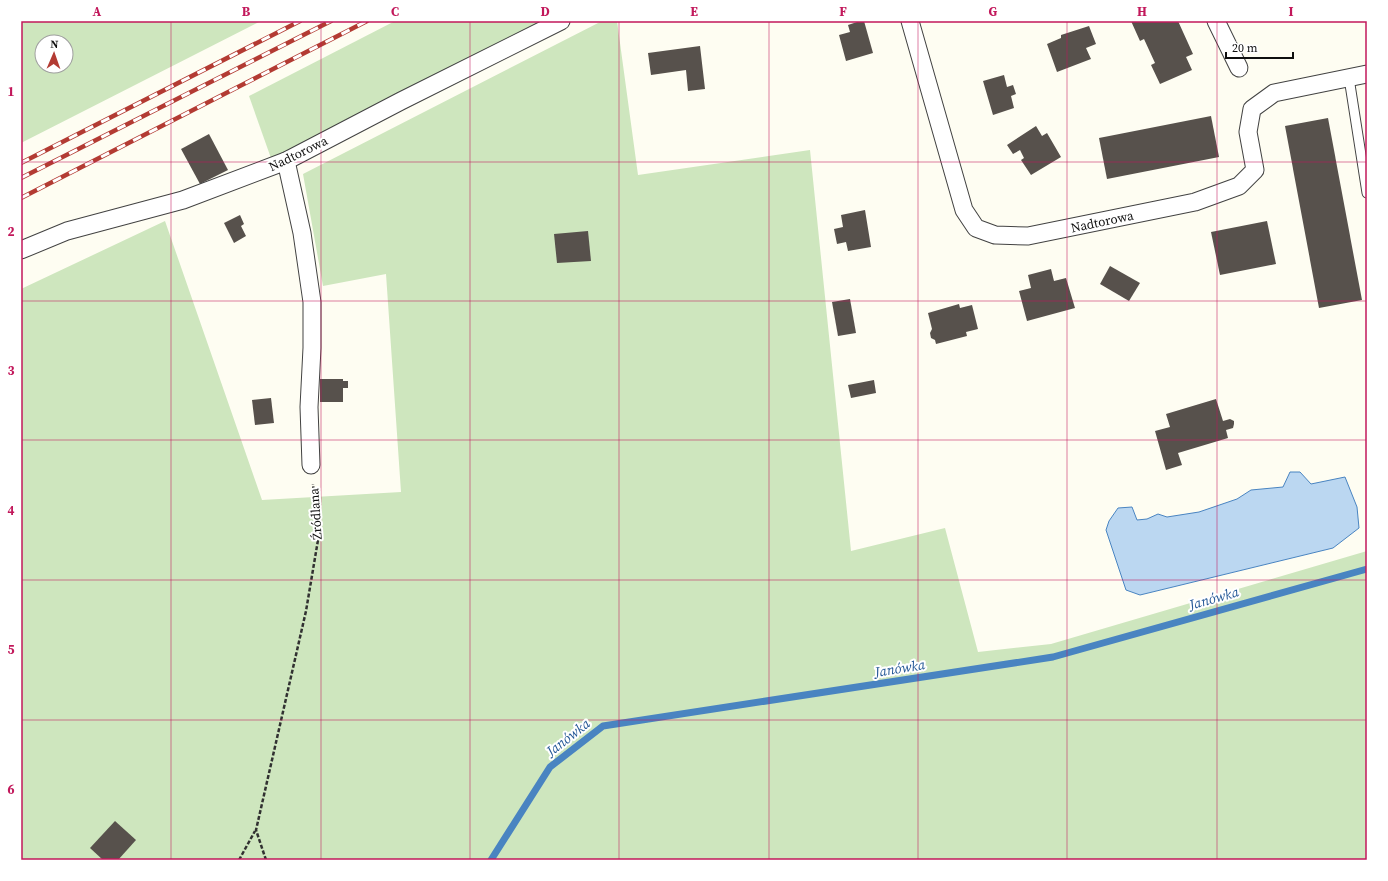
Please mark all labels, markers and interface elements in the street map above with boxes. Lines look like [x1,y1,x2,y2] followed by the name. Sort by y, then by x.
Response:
[93,3,102,20] text: A
[242,3,251,20] text: B
[391,3,399,20] text: C
[540,3,550,20] text: D
[690,3,698,20] text: E
[839,3,847,20] text: F
[989,3,998,20] text: G
[1137,3,1147,20] text: H
[1288,3,1294,20] text: I
[34,34,74,74] north arrow
[1226,34,1293,60] scale bar
[50,37,59,52] text: N
[1232,40,1258,56] text: 20 m
[7,83,15,100] text: 1
[266,132,331,175] street label: Nadtorowa
[1069,206,1135,236] street label: Nadtorowa
[7,223,15,240] text: 2
[7,362,15,379] text: 3
[305,487,326,540] street label: Źródlana
[7,502,15,519] text: 4
[1185,581,1242,615] water label: Janówka
[7,641,15,658] text: 5
[871,654,927,682] water label: Janówka
[540,713,595,762] water label: Janówka
[7,781,15,798] text: 6

